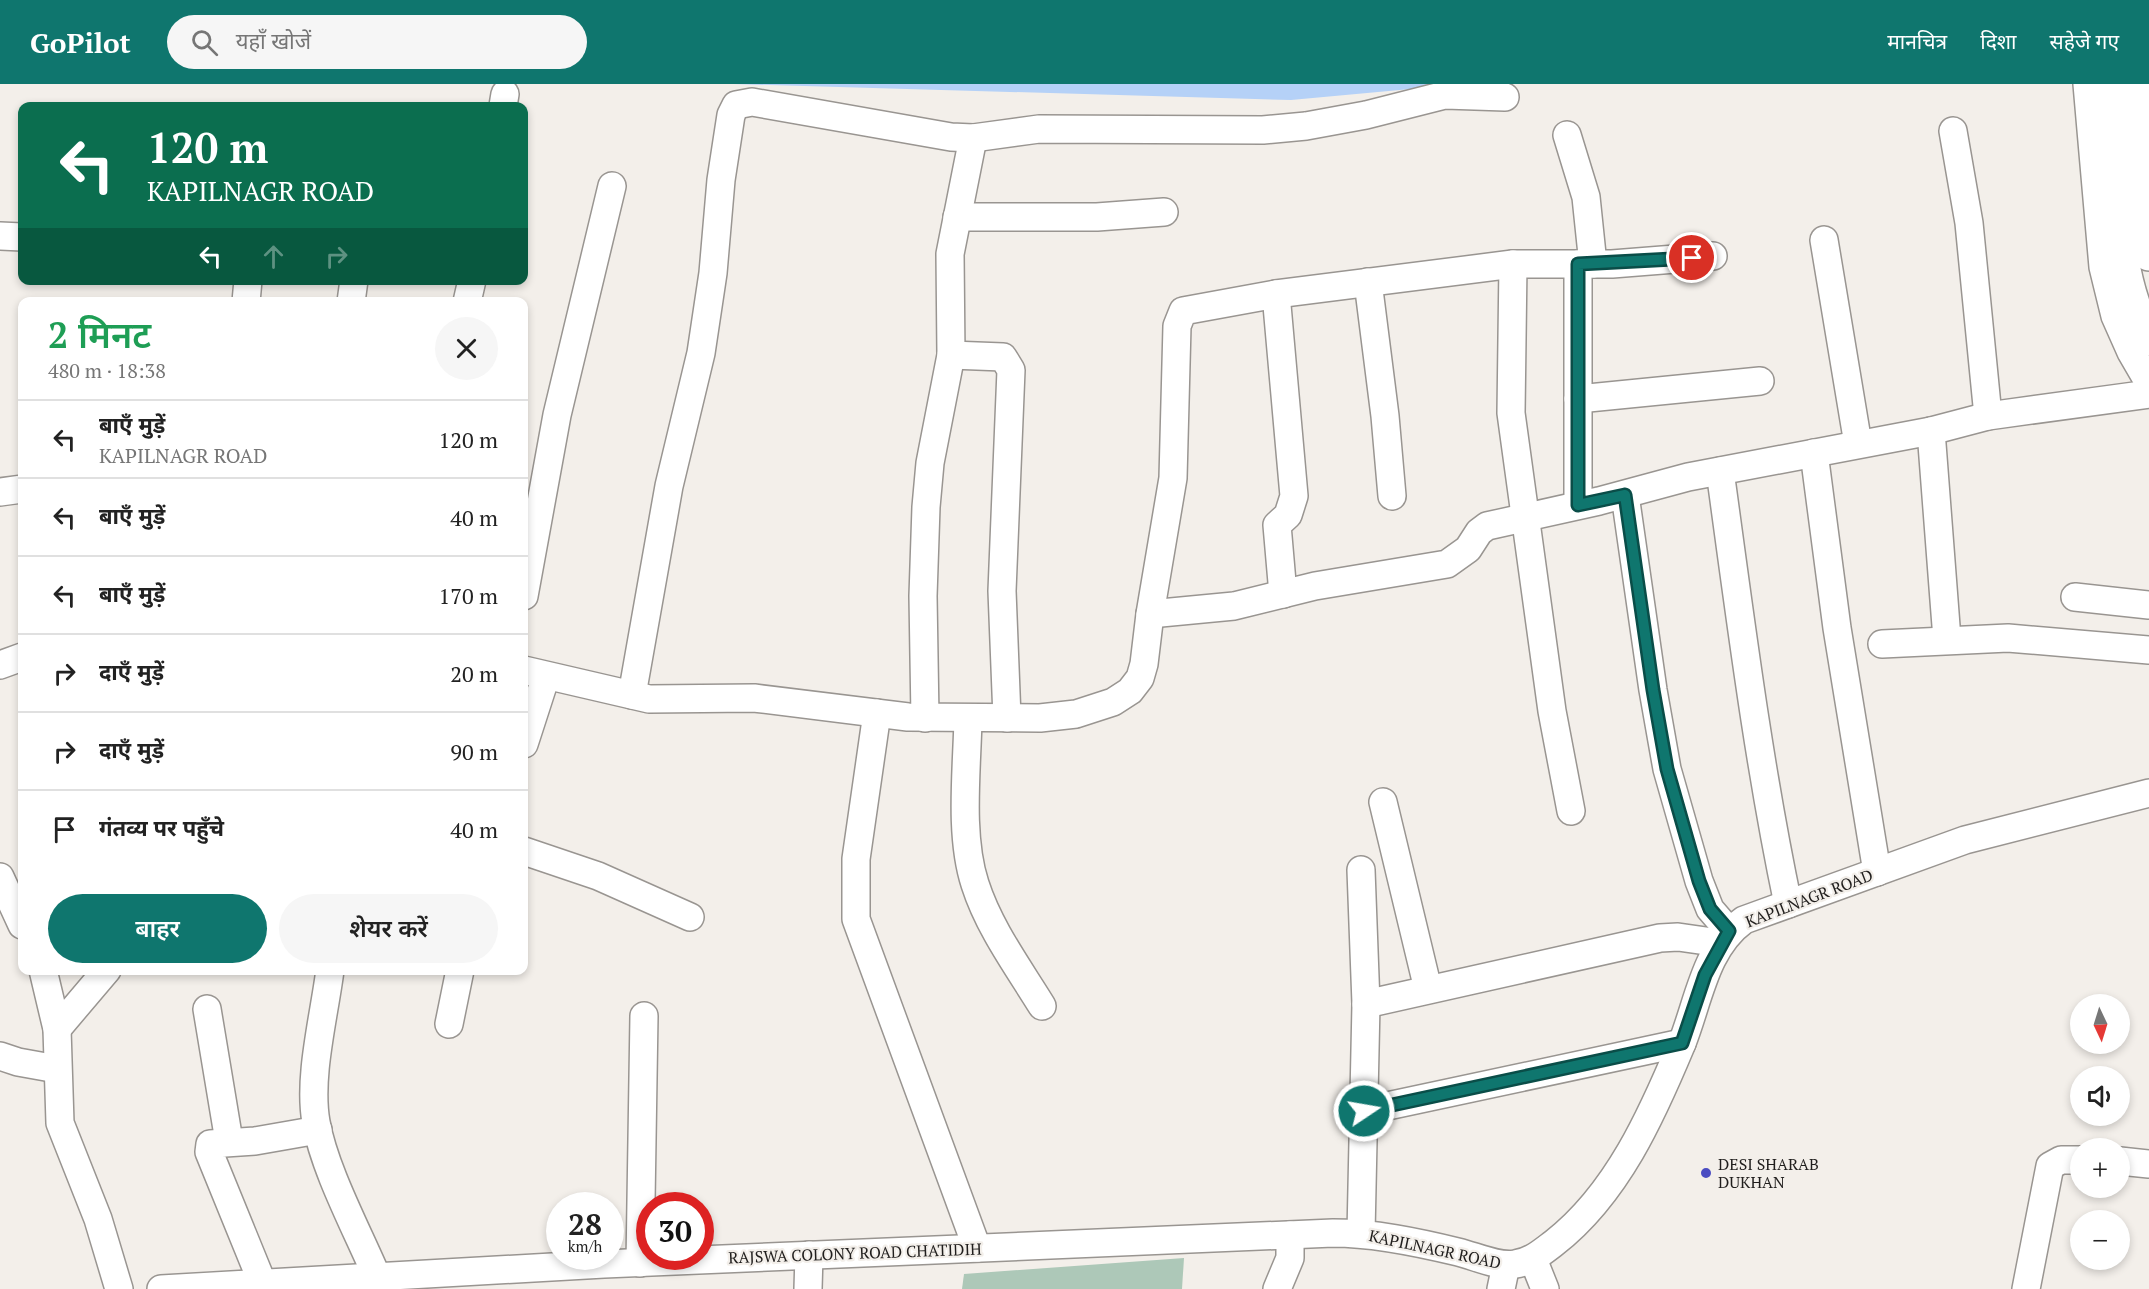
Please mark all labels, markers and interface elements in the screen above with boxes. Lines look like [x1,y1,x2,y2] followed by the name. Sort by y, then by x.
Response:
[167,15,587,69] search box
[30,24,131,61] text: GoPilot
[188,26,221,59] icon: search
[236,26,311,55] text: यहाँ खोजें
[1887,27,1947,55] text: मानचित्र
[1980,27,2017,55] text: दिशा
[2050,27,2119,55] text: सहेजे गए
[147,119,268,175] text: 120 m
[48,126,126,204] icon: left
[147,173,374,209] text: KAPILNAGR ROAD
[1666,232,1717,283] pin
[194,240,227,273] icon: left
[257,240,290,273] icon: ahead
[320,240,353,273] icon: right
[1675,241,1708,274] icon: arrive
[48,311,151,358] text: 2 मिनट
[435,317,498,380] button: close
[48,357,166,384] text: 480 m · 18:38
[99,410,165,439] text: बाएँ मुड़ें
[48,423,81,456] icon: left
[438,425,498,454] text: 120 m
[99,442,267,469] text: KAPILNAGR ROAD
[48,501,81,534] icon: left
[99,501,165,530] text: बाएँ मुड़ें
[450,503,498,532] text: 40 m
[48,579,81,612] icon: left
[99,579,165,608] text: बाएँ मुड़ें
[438,581,498,610] text: 170 m
[48,657,81,690] icon: right
[99,657,164,686] text: दाएँ मुड़ें
[450,659,498,688] text: 20 m
[48,735,81,768] icon: right
[99,735,164,764] text: दाएँ मुड़ें
[450,737,498,766] text: 90 m
[48,813,81,846] icon: arrive
[99,813,224,842] text: गंतव्य पर पहुँचे
[450,815,498,844] text: 40 m
[1742,864,1876,932] street label: KAPILNAGR ROAD
[48,894,267,963] button: बाहर
[279,894,498,963] button: शेयर करें
[2070,994,2130,1054] north arrow
[2070,994,2130,1270] map controls
[2070,1066,2130,1126] button: sound
[1332,1079,1396,1143] position arrow
[2070,1138,2130,1198] button: +
[1718,1153,1819,1193] place label: DESI SHARAB DUKHAN
[1699,1166,1713,1180] marker: DESI SHARAB DUKHAN
[636,1192,714,1270] speed limit sign: 30
[568,1204,602,1244] text: 28
[2070,1210,2130,1270] button: −
[1367,1224,1503,1274] street label: KAPILNAGR ROAD
[568,1236,602,1256] text: km/h
[728,1238,982,1268] street label: RAJSWA COLONY ROAD CHATIDIH

